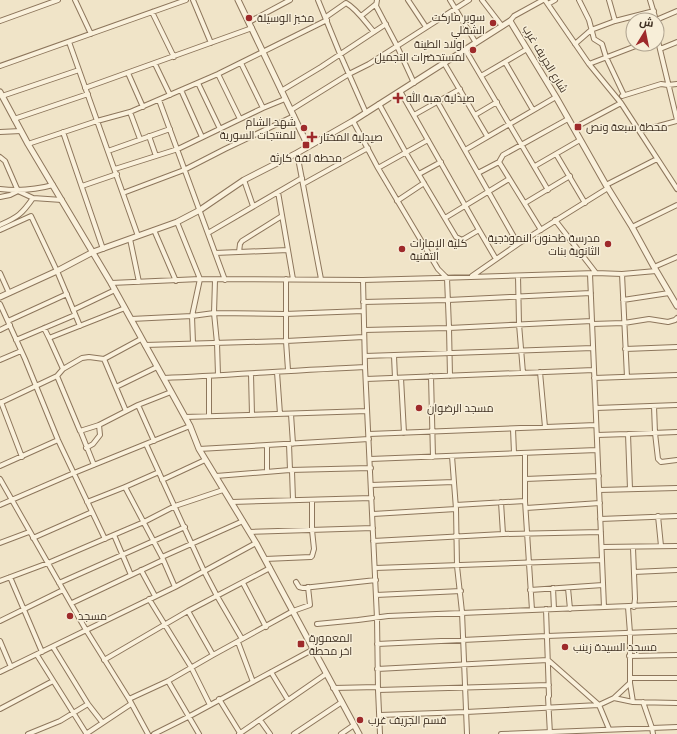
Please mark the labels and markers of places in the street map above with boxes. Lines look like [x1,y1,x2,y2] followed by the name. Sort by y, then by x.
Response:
[432,10,485,39] place label: سوبر ماركت الشقلي
[257,11,314,26] place label: مخبز الوسيلة
[244,13,254,23] marker: مخبز الوسيلة
[488,18,498,28] marker: سوبر ماركت الشقلي
[375,37,465,65] place label: اولاد الطينة لمستحضرات التجميل
[468,45,478,55] marker: اولاد الطينة لمستحضرات التجميل
[406,90,475,106] place label: صيدلية هبة الله
[393,93,403,103] marker: صيدلية هبة الله
[220,115,296,143] place label: شهد الشام للمنتجات السورية
[586,120,668,135] place label: محطة سبعة ونص
[573,122,583,132] marker: محطة سبعة ونص
[299,123,309,133] marker: شهد الشام للمنتجات السورية
[319,130,383,145] place label: صيدلية المختار
[307,132,317,142] marker: صيدلية المختار
[301,140,311,150] marker: محطة لفة كارثة
[270,151,342,166] place label: محطة لفة كارثة
[488,231,600,259] place label: مدرسة طحنون النموذجية الثانوية بنات
[410,236,467,264] place label: كلية الإمارات التقنية
[603,239,613,249] marker: مدرسة طحنون النموذجية الثانوية بنات
[397,244,407,254] marker: كلية الإمارات التقنية
[427,401,494,416] place label: مسجد الرضوان
[414,403,424,413] marker: مسجد الرضوان
[78,609,107,624] place label: مسجد
[65,611,75,621] marker: مسجد
[309,631,353,659] place label: المعمورة اخر محطة
[296,639,306,649] marker: المعمورة اخر محطة
[573,640,657,655] place label: مسجد السيدة زينب
[560,642,570,652] marker: مسجد السيدة زينب
[368,713,446,728] place label: قسم الجريف غرب
[355,715,365,725] marker: قسم الجريف غرب

